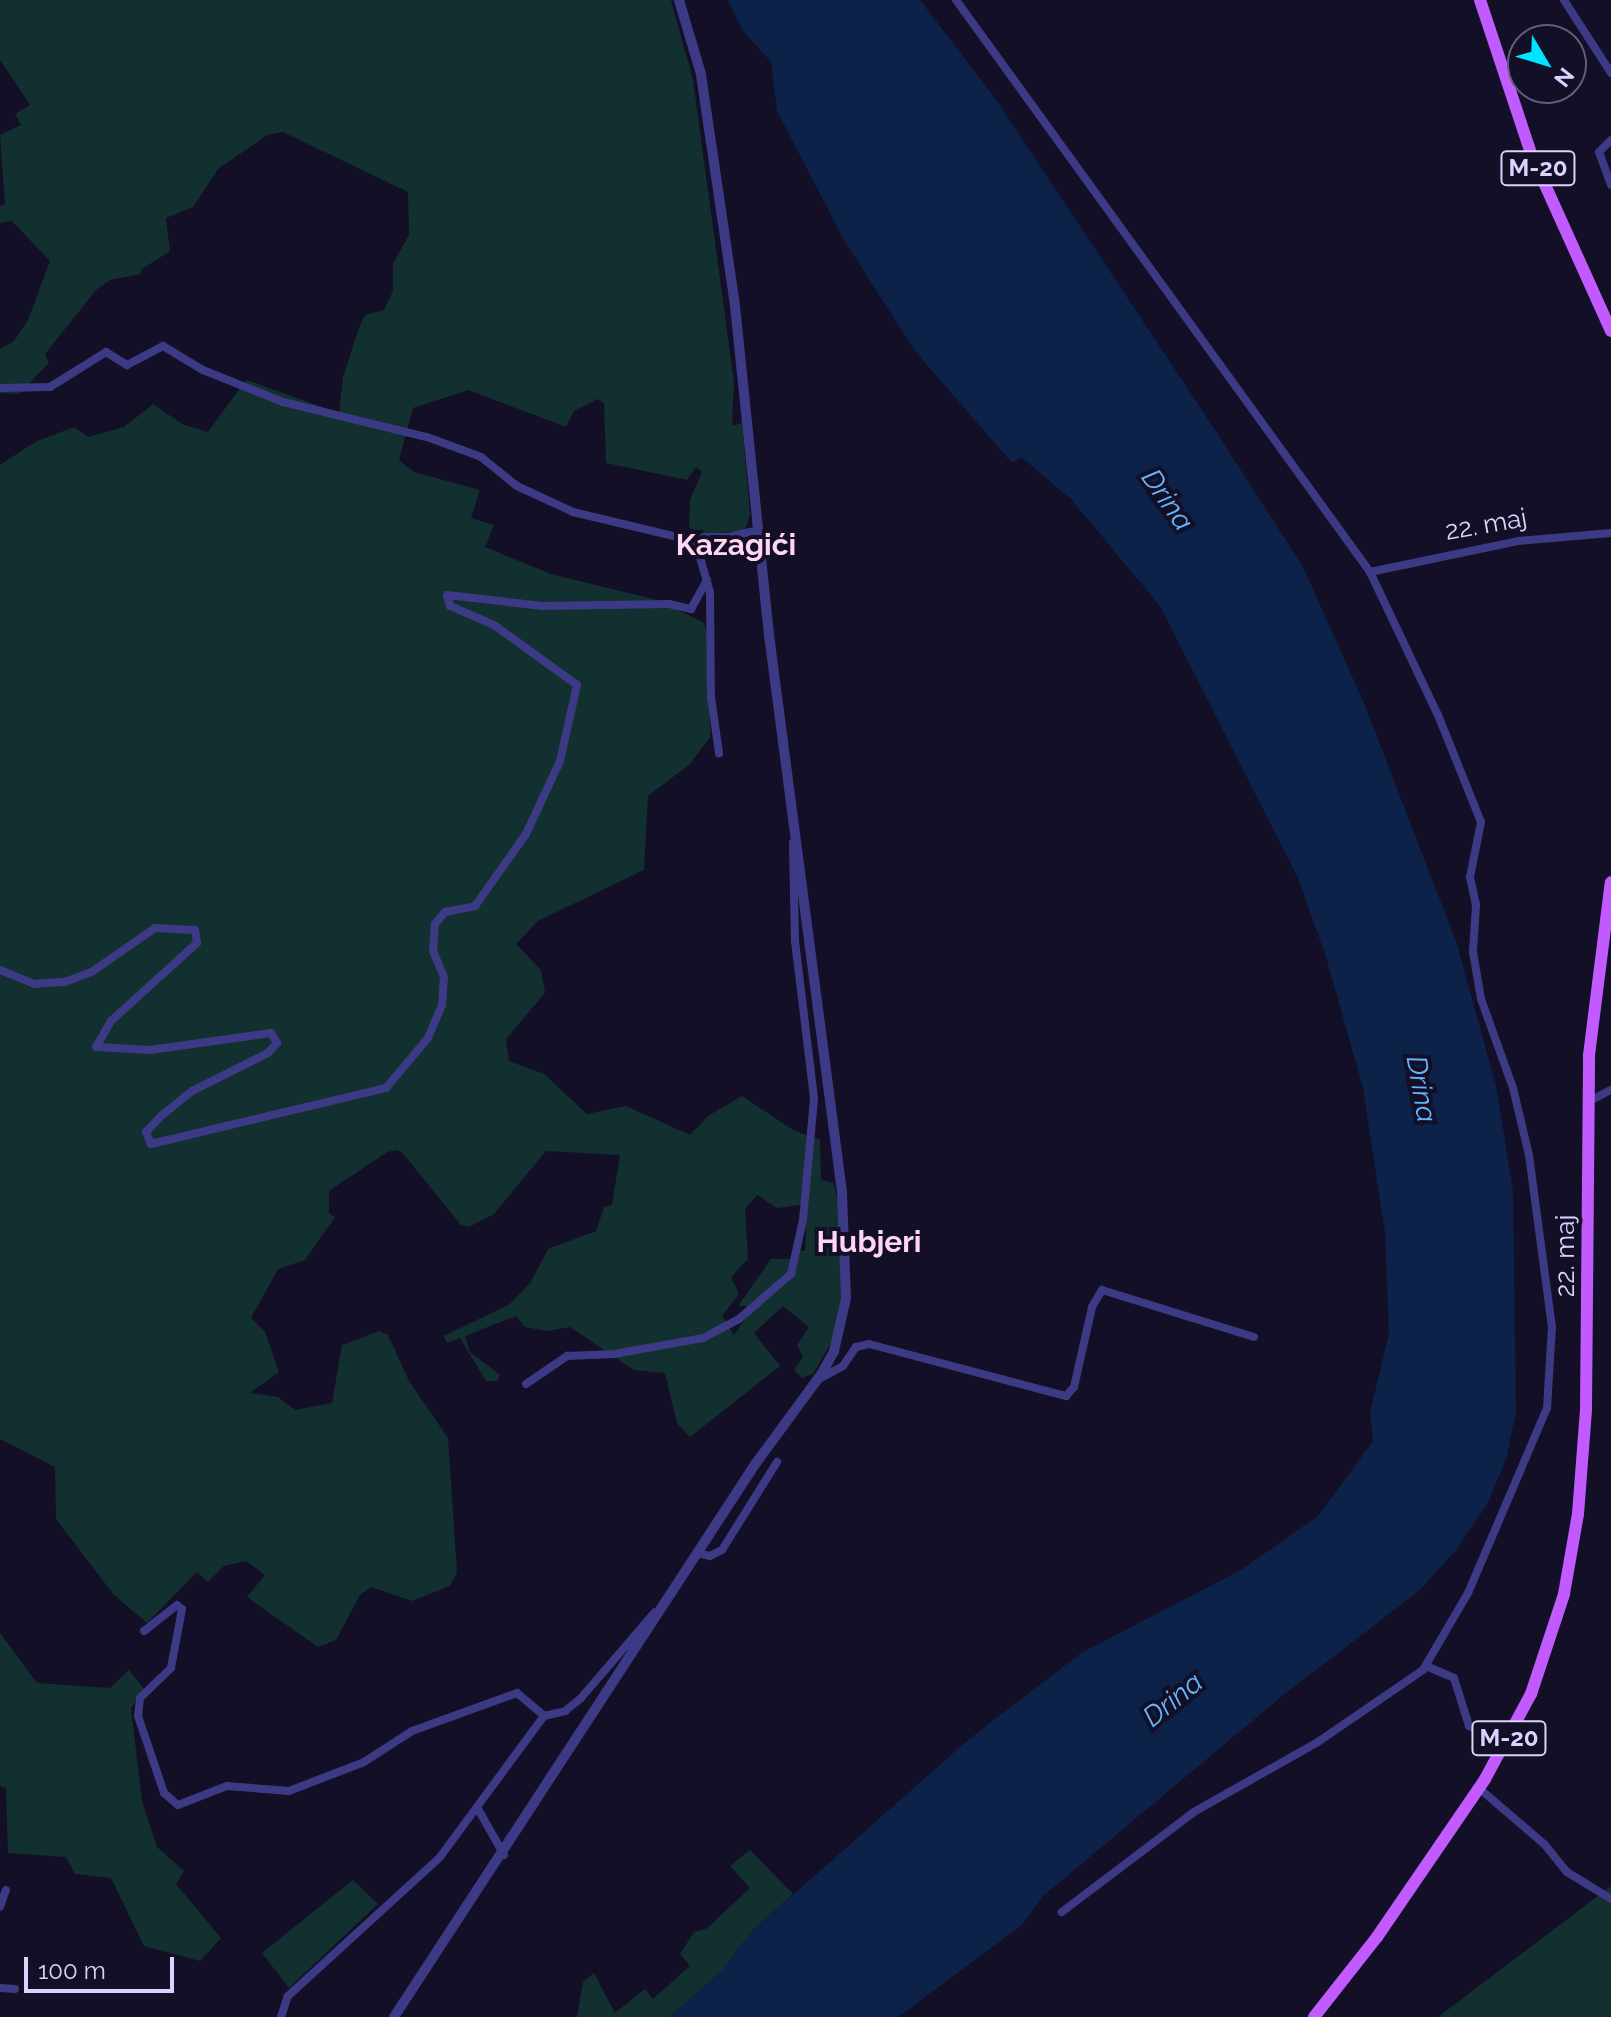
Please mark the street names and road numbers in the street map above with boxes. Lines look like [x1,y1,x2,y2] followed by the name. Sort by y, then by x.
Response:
[1500,148,1576,188] road number: M-20
[1443,502,1529,548] street label: 22. maj
[1550,1215,1582,1297] street label: 22. maj
[1471,1718,1547,1758] road number: M-20

